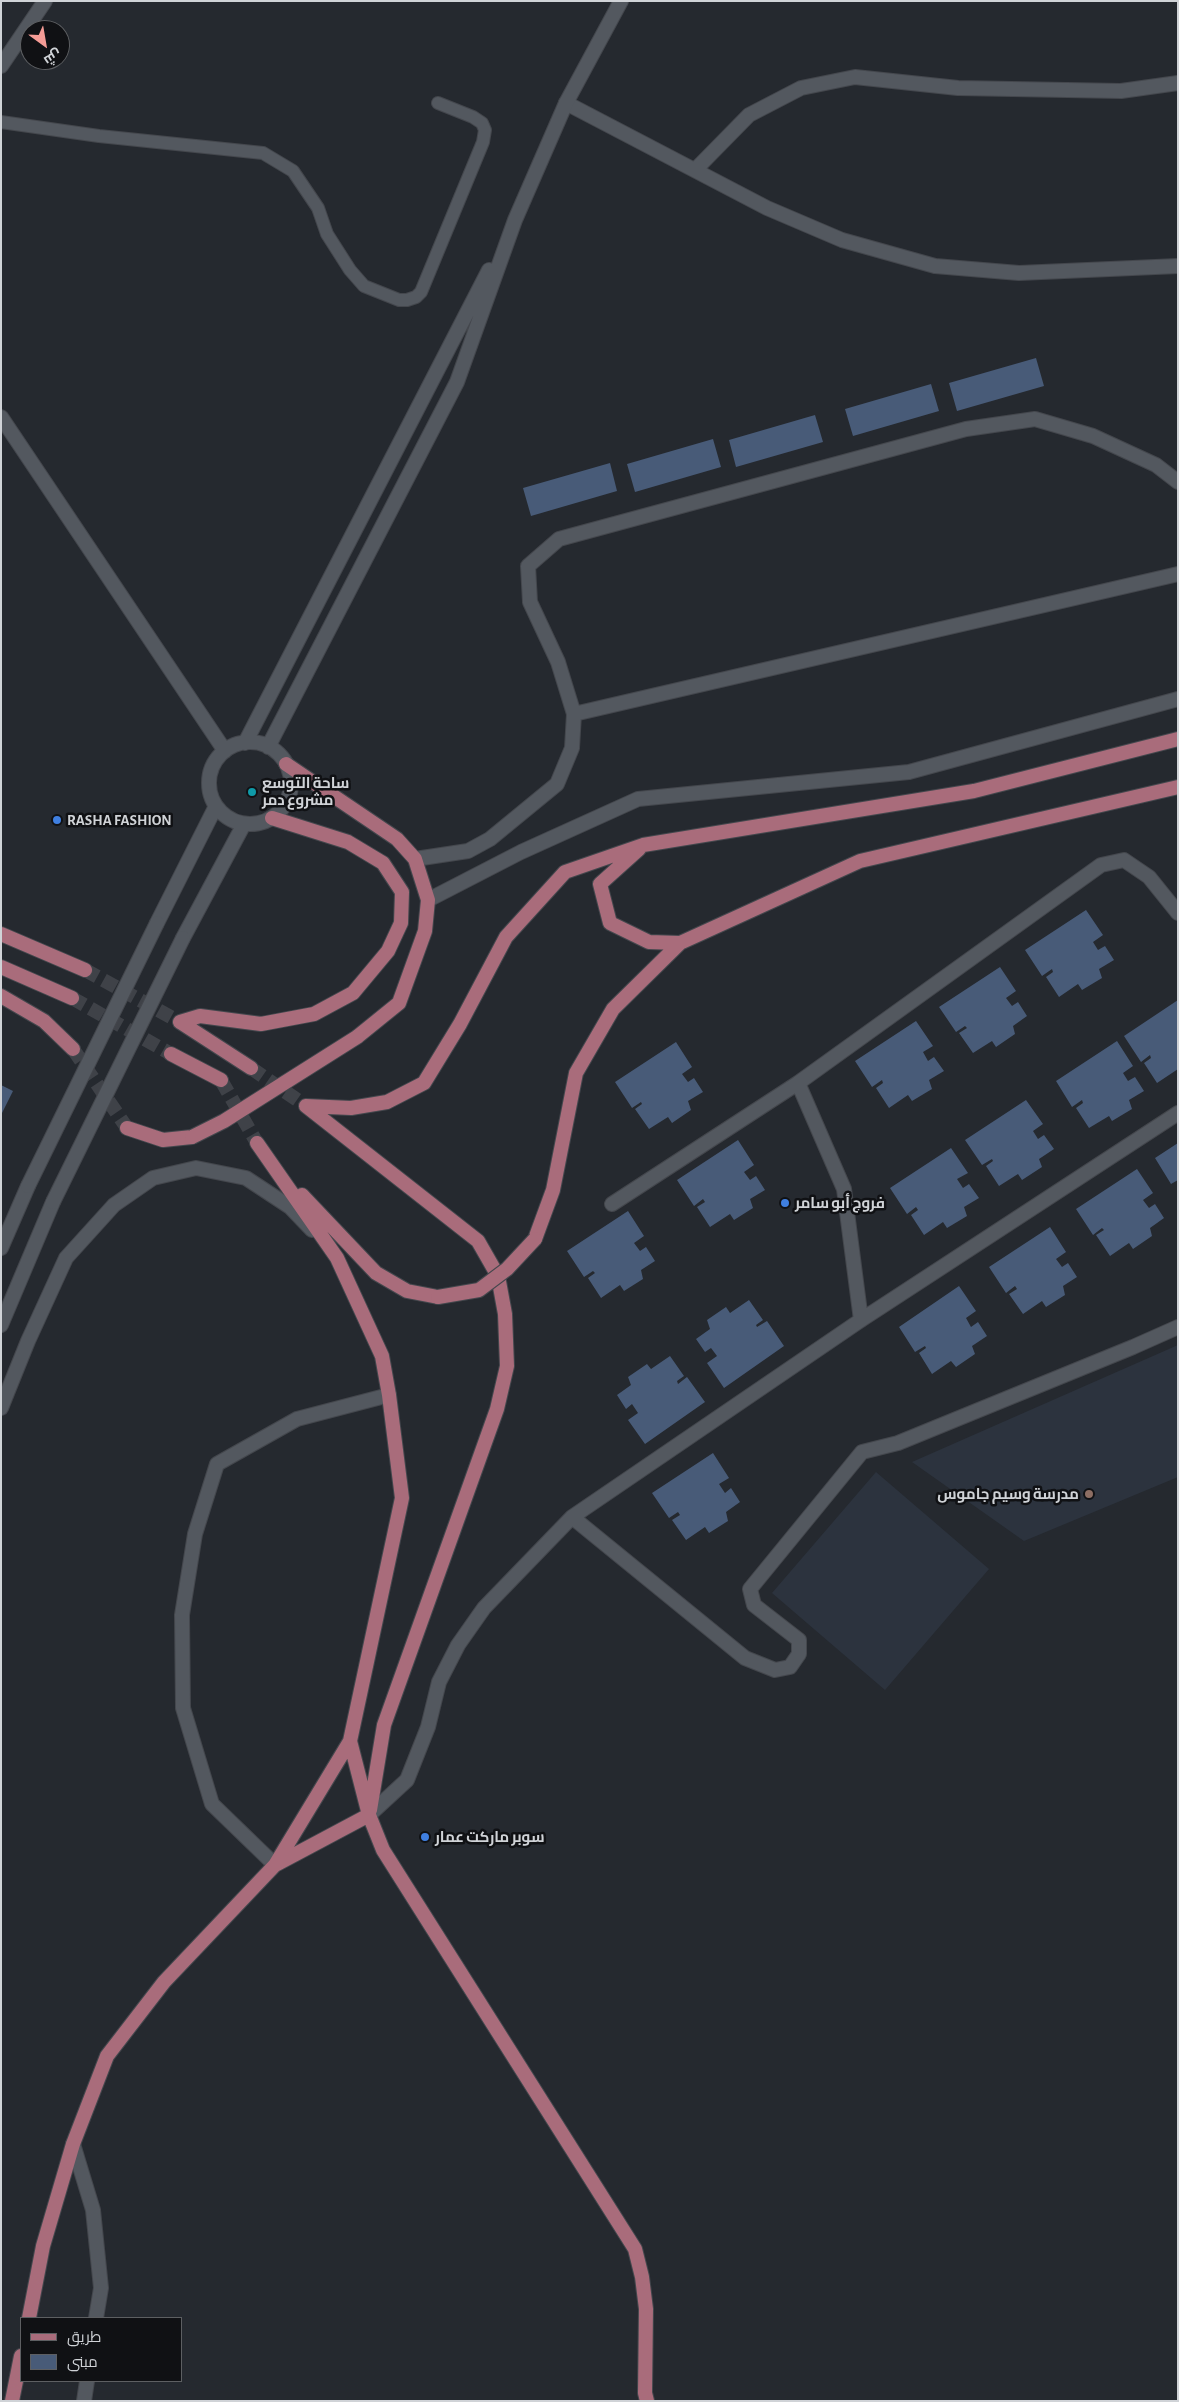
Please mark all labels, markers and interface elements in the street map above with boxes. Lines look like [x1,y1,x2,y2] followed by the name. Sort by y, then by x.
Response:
[20,20,70,70] north arrow
[41,46,64,68] text: ش
[262,774,349,809] place label: ساحة التوسع مشروع دمر
[246,786,258,798] marker: ساحة التوسع مشروع دمر
[67,811,172,829] place label: RASHA FASHION
[51,814,63,826] marker: RASHA FASHION
[795,1194,885,1212] place label: فروج أبو سامر
[779,1197,791,1209] marker: فروج أبو سامر
[937,1485,1079,1503] place label: مدرسة وسيم جاموس
[1083,1488,1095,1500] marker: مدرسة وسيم جاموس
[435,1828,545,1846] place label: سوبر ماركت عمار
[419,1831,431,1843] marker: سوبر ماركت عمار
[20,2317,182,2382] legend
[67,2330,101,2345] text: طريق
[67,2355,98,2370] text: مبنى

